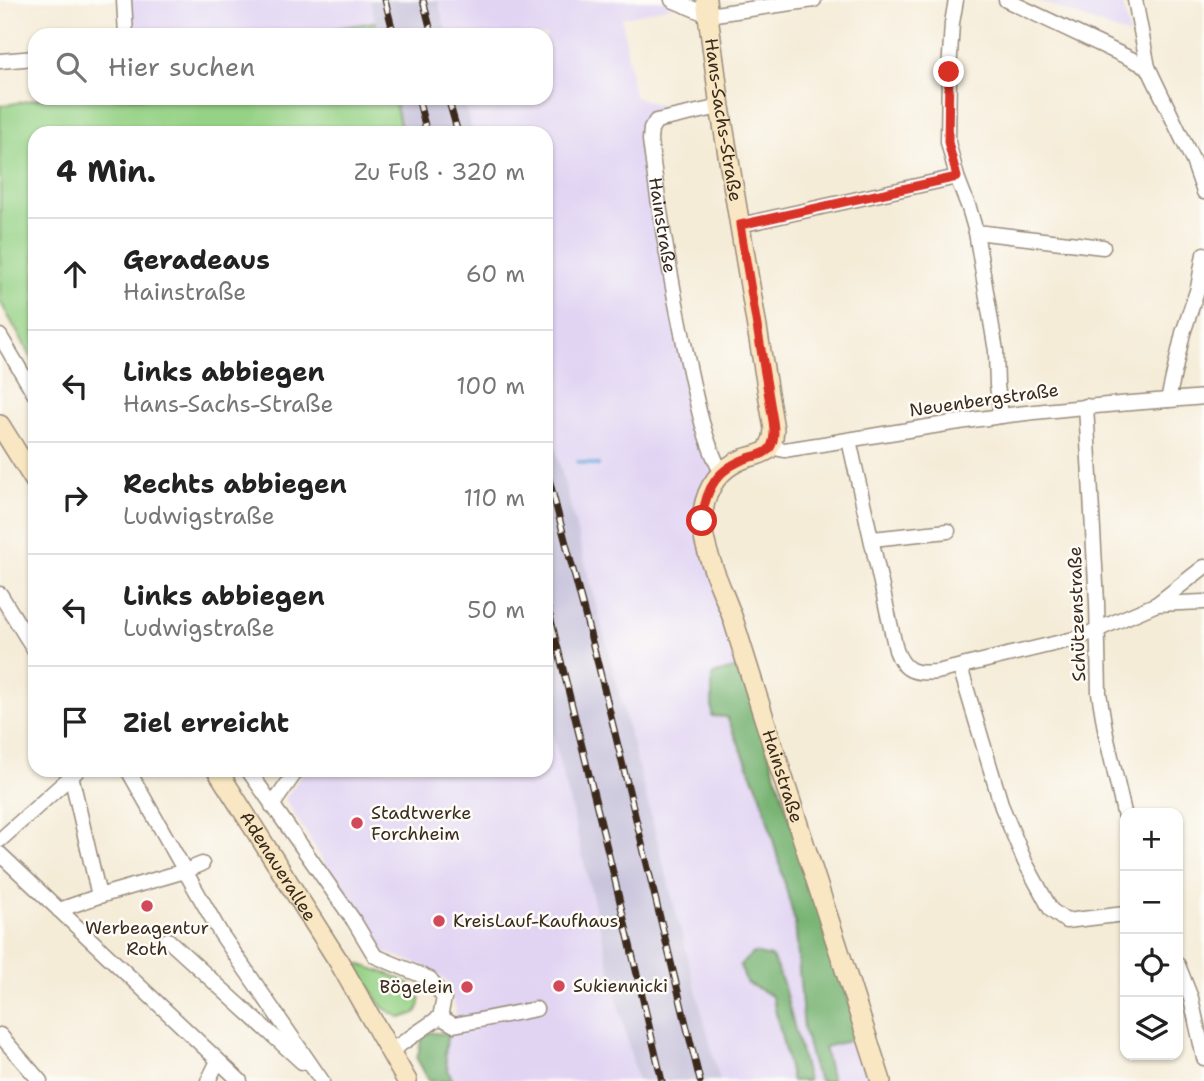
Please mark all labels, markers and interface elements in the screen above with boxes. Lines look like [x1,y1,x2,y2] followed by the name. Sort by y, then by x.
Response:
[28,28,553,105] search box
[699,37,748,203] street label: Hans-Sachs-Straße
[52,48,90,86] icon: search
[108,49,255,84] text: Hier suchen
[933,56,964,87] route end
[56,151,156,192] text: 4 Min.
[354,157,525,187] text: Zu Fuß · 320 m
[643,176,682,275] street label: Hainstraße
[123,242,270,277] text: Geradeaus
[56,255,94,293] icon: ahead
[466,259,525,289] text: 60 m
[123,277,246,307] text: Hainstraße
[123,354,325,389] text: Links abbiegen
[56,367,94,405] icon: left
[456,371,525,401] text: 100 m
[908,378,1060,422] street label: Neuenbergstraße
[123,389,333,419] text: Hans-Sachs-Straße
[123,466,347,501] text: Rechts abbiegen
[56,479,94,517] icon: right
[463,483,525,513] text: 110 m
[123,501,275,531] text: Ludwigstraße
[686,505,717,536] route start
[1063,546,1091,682] street label: Schützenstraße
[123,578,325,613] text: Links abbiegen
[56,591,94,629] icon: left
[467,595,525,625] text: 50 m
[123,613,275,643] text: Ludwigstraße
[56,703,94,741] icon: arrive
[123,705,289,740] text: Ziel erreicht
[756,727,809,826] street label: Hainstraße
[371,801,471,846] place label: Stadtwerke Forchheim
[234,807,322,926] street label: Adenauerallee
[1120,808,1183,1060] map controls
[1120,808,1183,871] button: +
[349,815,365,831] marker: Stadtwerke Forchheim
[1120,871,1183,934] button: −
[139,898,155,914] marker: Werbeagentur Roth
[453,909,619,933] place label: KreisLauf-Kaufhaus
[431,913,447,929] marker: KreisLauf-Kaufhaus
[85,916,209,961] place label: Werbeagentur Roth
[1120,934,1183,997] button: locate
[573,974,668,998] place label: Sukiennicki
[379,975,453,999] place label: Bögelein
[551,978,567,994] marker: Sukiennicki
[459,979,475,995] marker: Bögelein
[1120,997,1183,1060] button: layers

